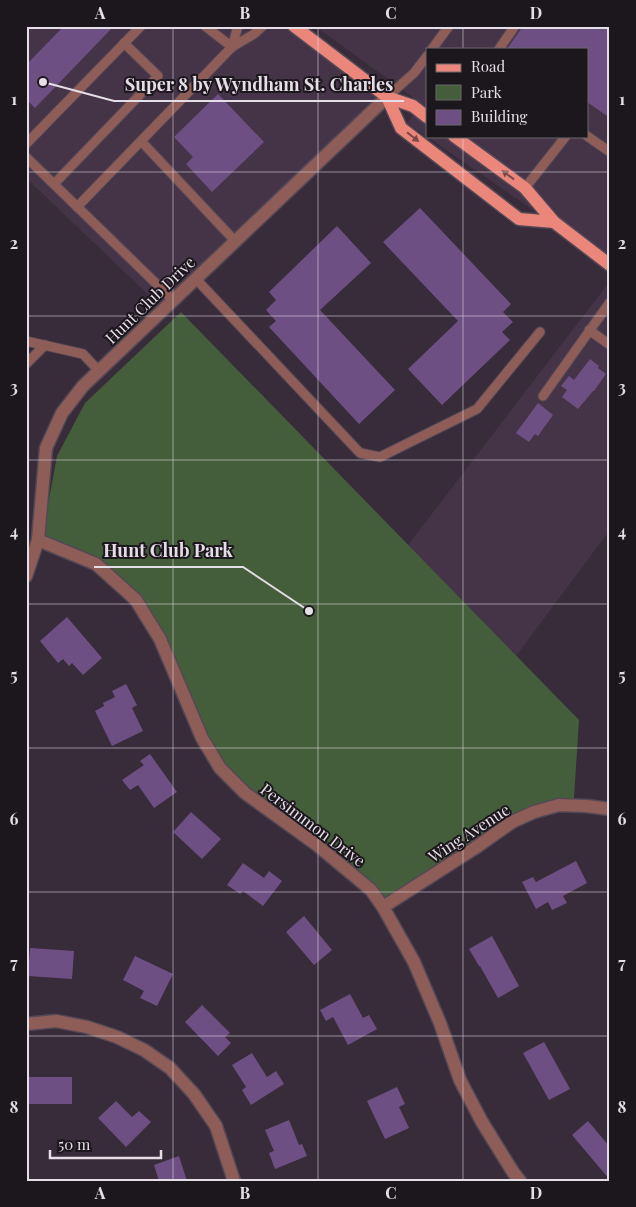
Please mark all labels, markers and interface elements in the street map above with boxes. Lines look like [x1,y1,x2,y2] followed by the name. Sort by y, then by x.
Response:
[94,2,106,23] text: A
[240,2,251,23] text: B
[385,2,397,23] text: C
[530,2,542,23] text: D
[426,48,588,138] legend
[471,56,505,76] text: Road
[114,68,404,101] callout: Super 8 by Wyndham St. Charles
[125,72,393,96] text: Super 8 by Wyndham St. Charles
[471,82,503,102] text: Park
[11,88,17,109] text: 1
[619,88,625,109] text: 1
[471,106,528,126] text: Building
[406,132,420,142] one-way arrow
[501,170,515,180] one-way arrow
[10,232,18,253] text: 2
[618,232,626,253] text: 2
[100,251,199,348] street label: Hunt Club Drive
[10,376,18,397] text: 3
[618,376,626,397] text: 3
[10,520,18,541] text: 4
[618,520,626,541] text: 4
[94,534,243,567] callout: Hunt Club Park
[103,538,233,562] text: Hunt Club Park
[10,664,18,685] text: 5
[618,664,626,685] text: 5
[257,778,370,871] street label: Persimmon Drive
[423,798,513,867] street label: Wing Avenue
[10,808,19,829] text: 6
[618,808,627,829] text: 6
[10,952,18,973] text: 7
[618,952,626,973] text: 7
[10,1096,19,1117] text: 8
[618,1096,627,1117] text: 8
[50,1127,161,1159] scale bar
[58,1134,91,1154] text: 50 m
[94,1182,106,1203] text: A
[240,1182,251,1203] text: B
[385,1182,397,1203] text: C
[530,1182,542,1203] text: D

